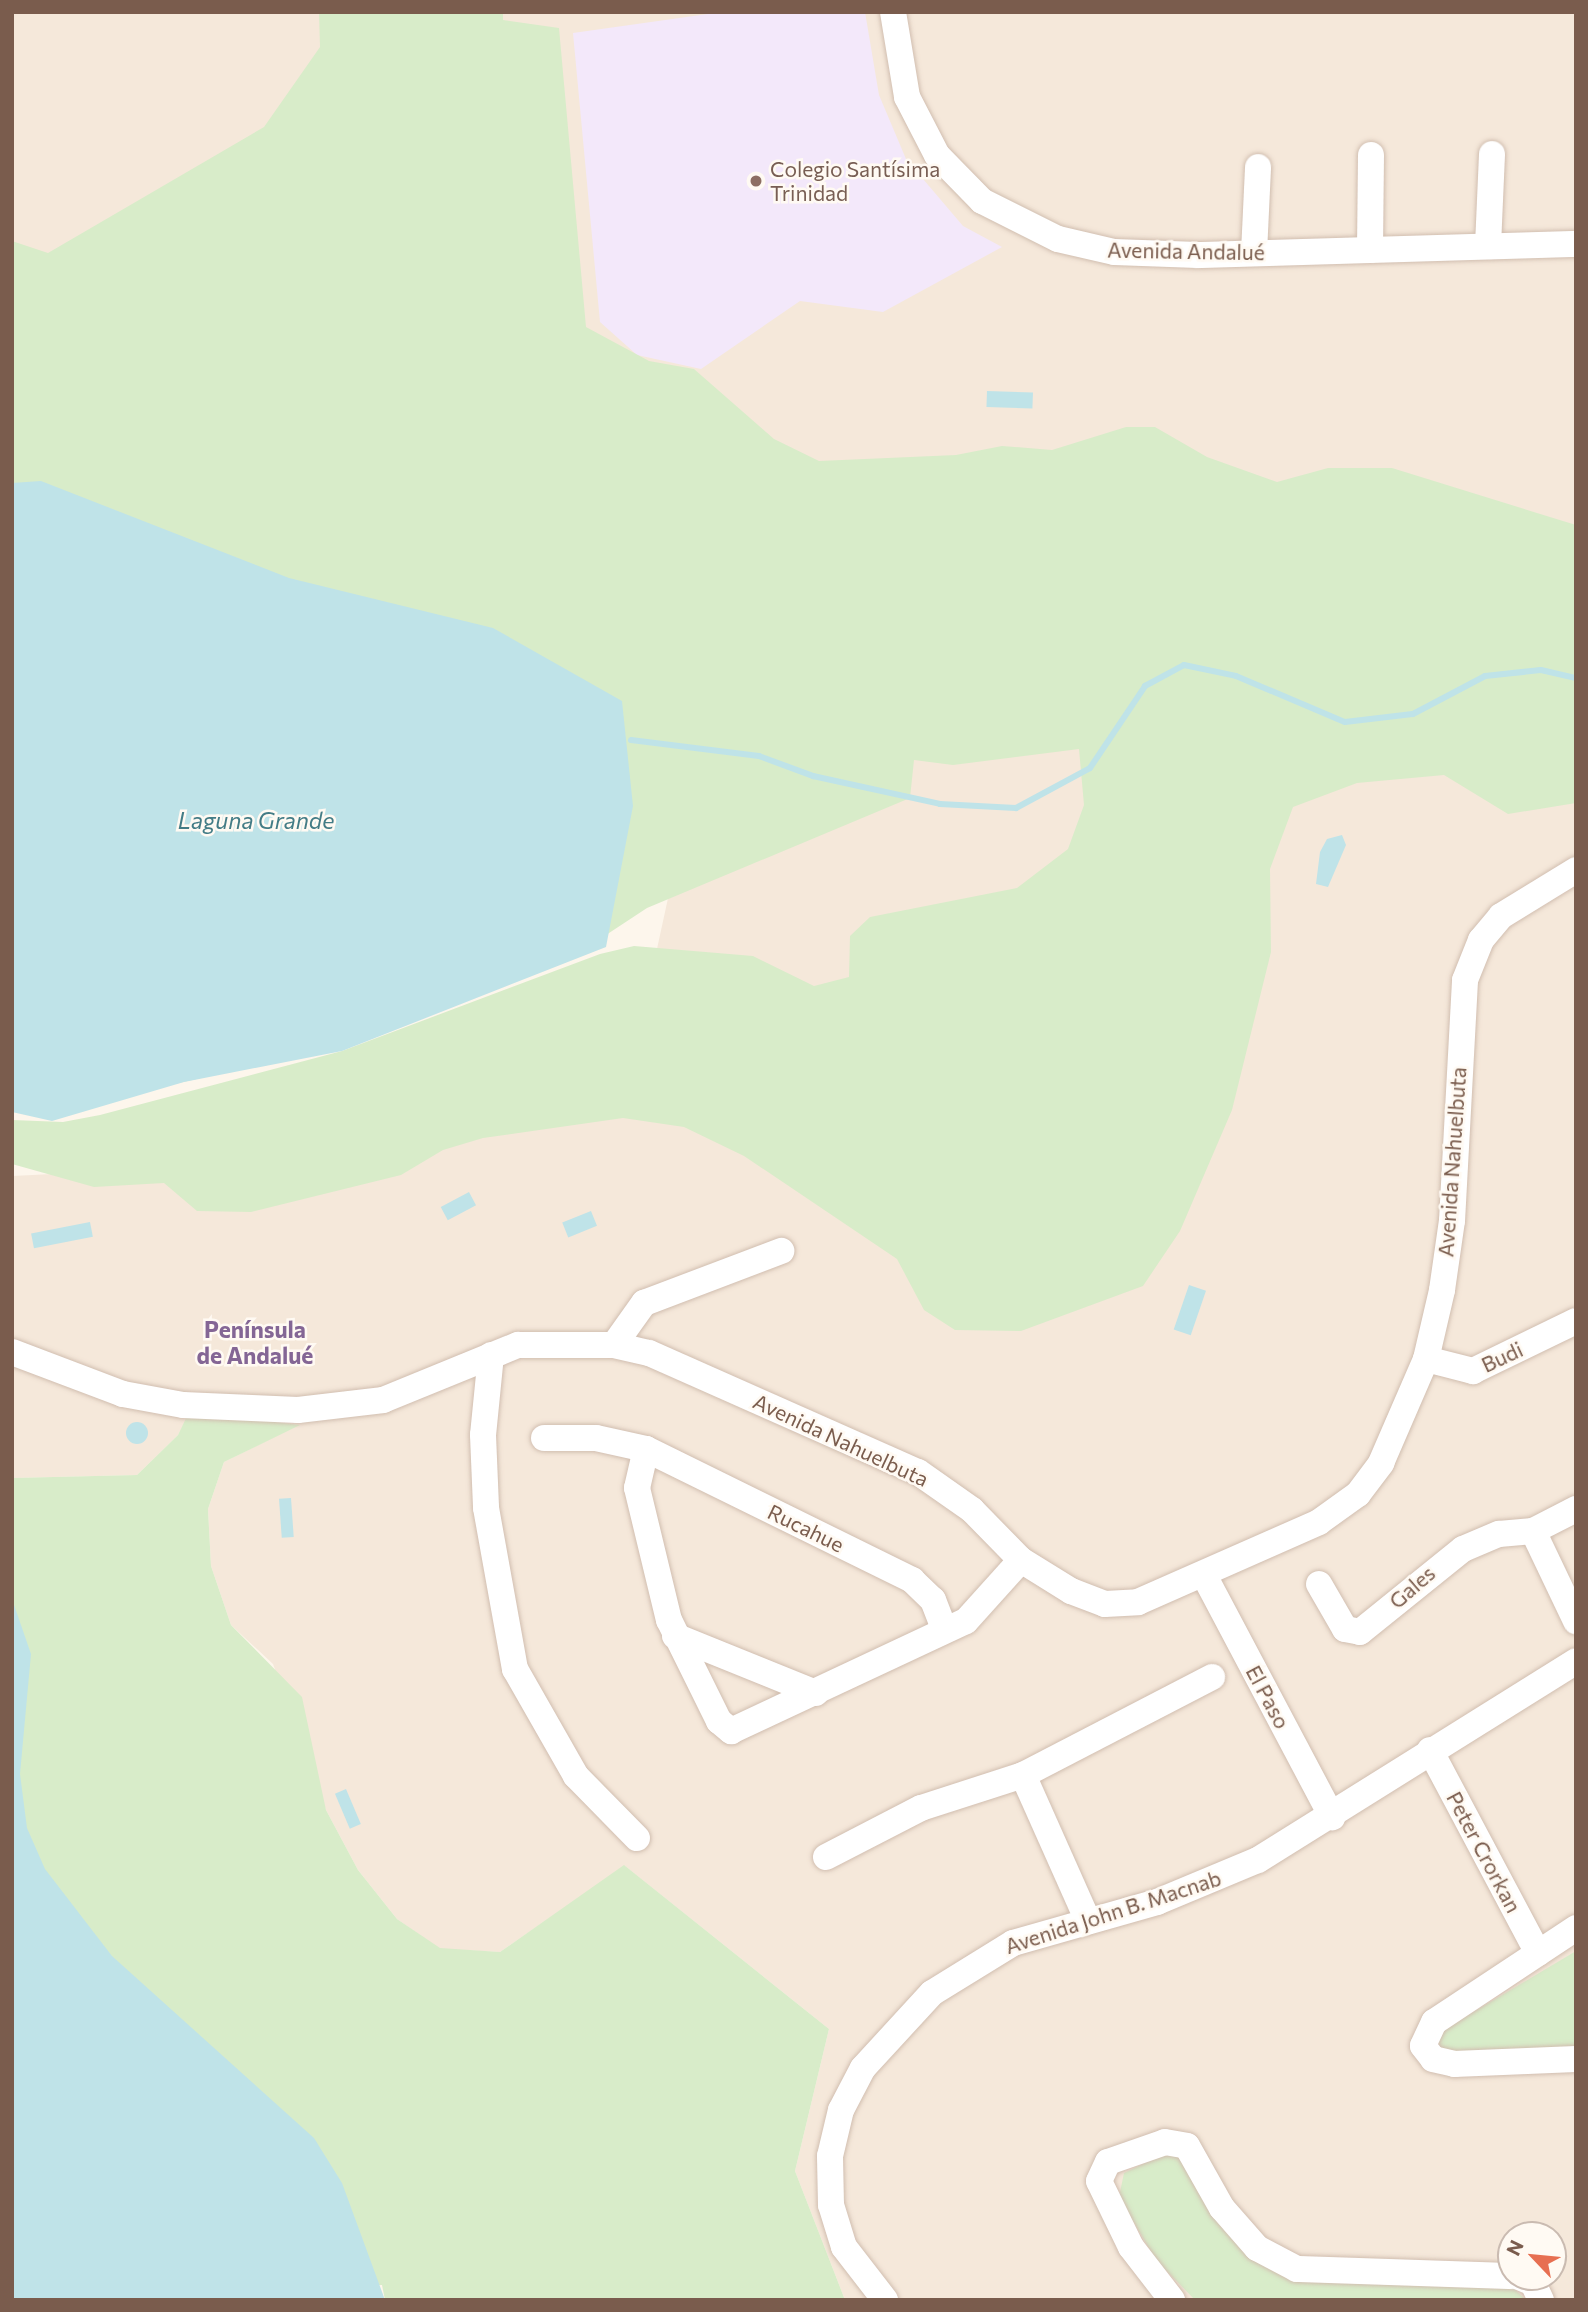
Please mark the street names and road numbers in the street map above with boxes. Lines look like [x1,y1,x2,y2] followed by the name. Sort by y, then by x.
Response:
[1107,237,1265,265] street label: Avenida Andalué
[1433,1066,1471,1258] street label: Avenida Nahuelbuta
[1477,1337,1527,1377] street label: Budi
[749,1388,933,1492] street label: Avenida Nahuelbuta
[764,1499,848,1557] street label: Rucahue
[1384,1560,1440,1614] street label: Gales
[1241,1661,1295,1733] street label: El Paso
[1442,1787,1526,1917] street label: Peter Crorkan
[1002,1865,1224,1959] street label: Avenida John B. Macnab

